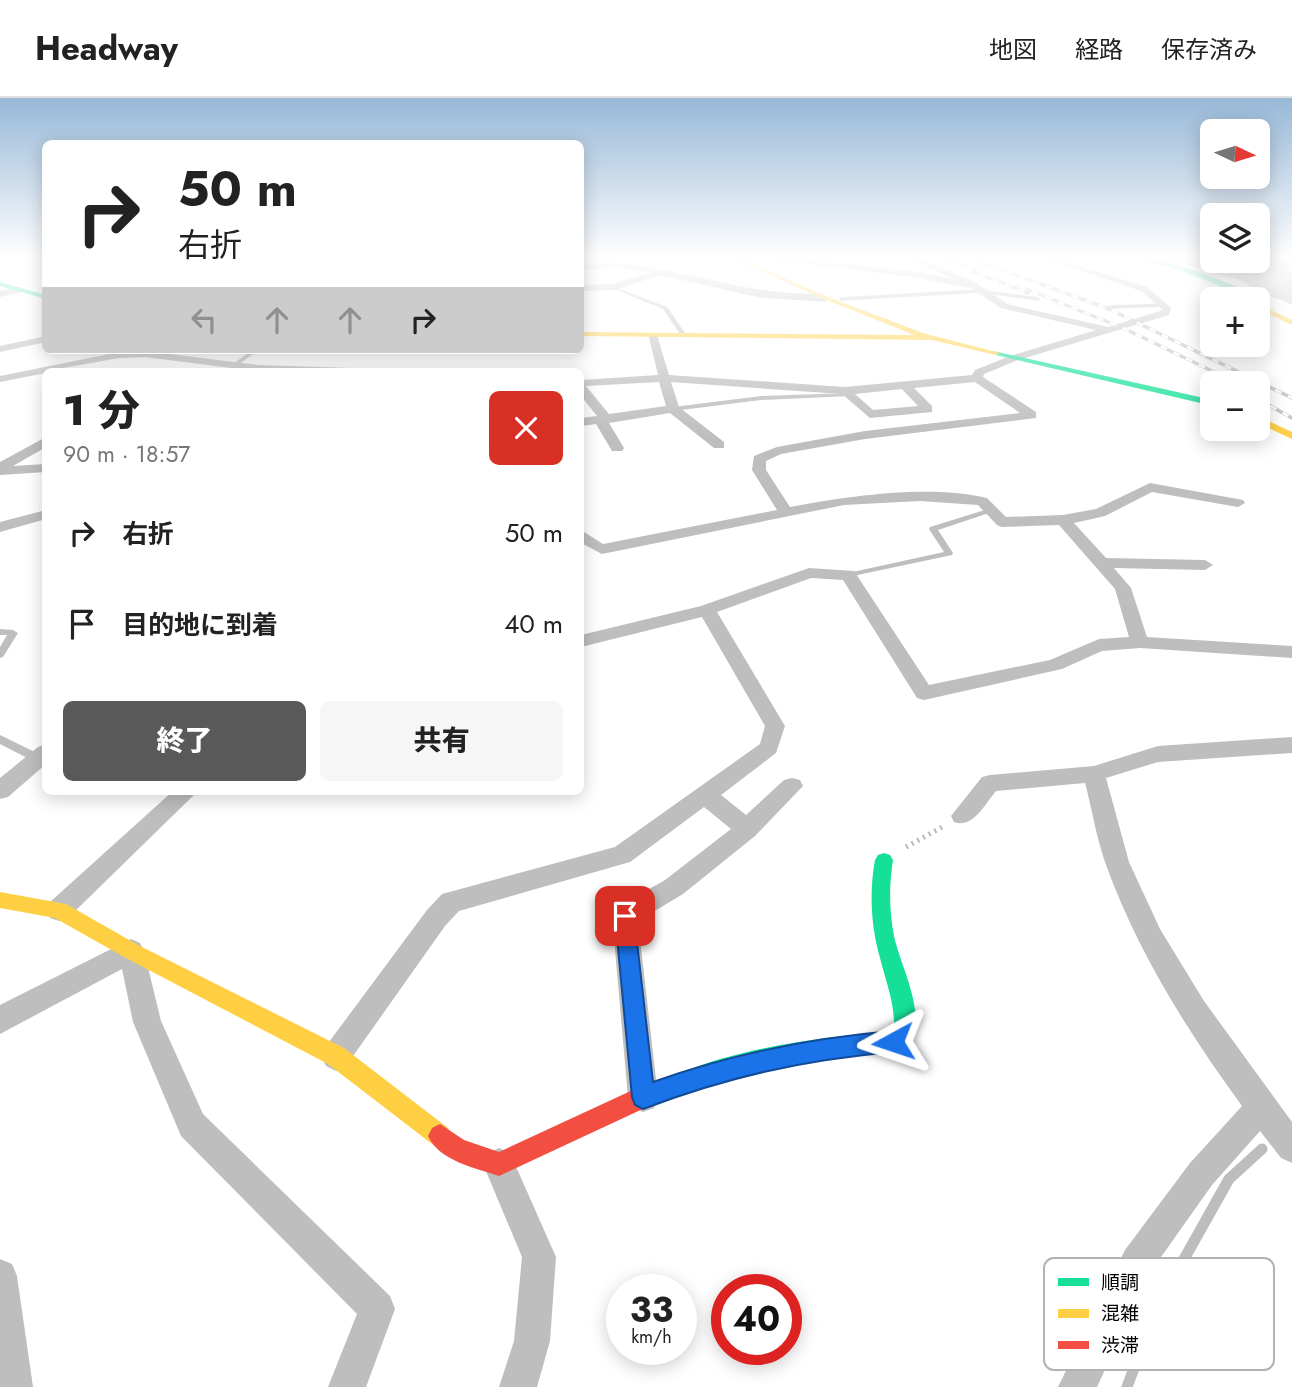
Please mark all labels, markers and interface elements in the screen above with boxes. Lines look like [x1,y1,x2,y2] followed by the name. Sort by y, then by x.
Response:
[35,25,178,72] text: Headway
[989,32,1037,67] text: 地図
[1075,32,1123,67] text: 経路
[1161,32,1257,67] text: 保存済み
[1200,119,1270,189] north arrow
[1200,119,1270,441] map controls
[178,154,297,224] text: 50 m
[63,168,154,259] icon: right
[1200,203,1270,273] button: layers
[178,222,242,268] text: 右折
[1200,287,1270,357] button: +
[185,301,223,339] icon: left
[258,301,296,339] icon: ahead
[331,301,369,339] icon: ahead
[404,301,442,339] icon: right
[1200,371,1270,441] button: −
[63,380,140,441] text: 1 分
[489,391,563,465] button: close
[63,437,190,471] text: 90 m · 18:57
[63,514,101,552] icon: right
[505,514,563,552] text: 50 m
[122,515,174,553] text: 右折
[63,605,101,643] icon: arrive
[504,605,563,643] text: 40 m
[122,606,278,644] text: 目的地に到着
[63,701,306,781] button: 終了
[320,701,563,781] button: 共有
[595,886,655,946] pin
[606,897,644,935] icon: arrive
[856,1005,930,1079] position arrow
[1044,1258,1274,1370] legend
[1101,1269,1139,1296] text: 順調
[711,1274,802,1365] speed limit sign: 40
[630,1285,673,1335] text: 33
[1101,1300,1139,1327] text: 混雑
[631,1324,672,1350] text: km/h
[1101,1332,1139,1359] text: 渋滞

